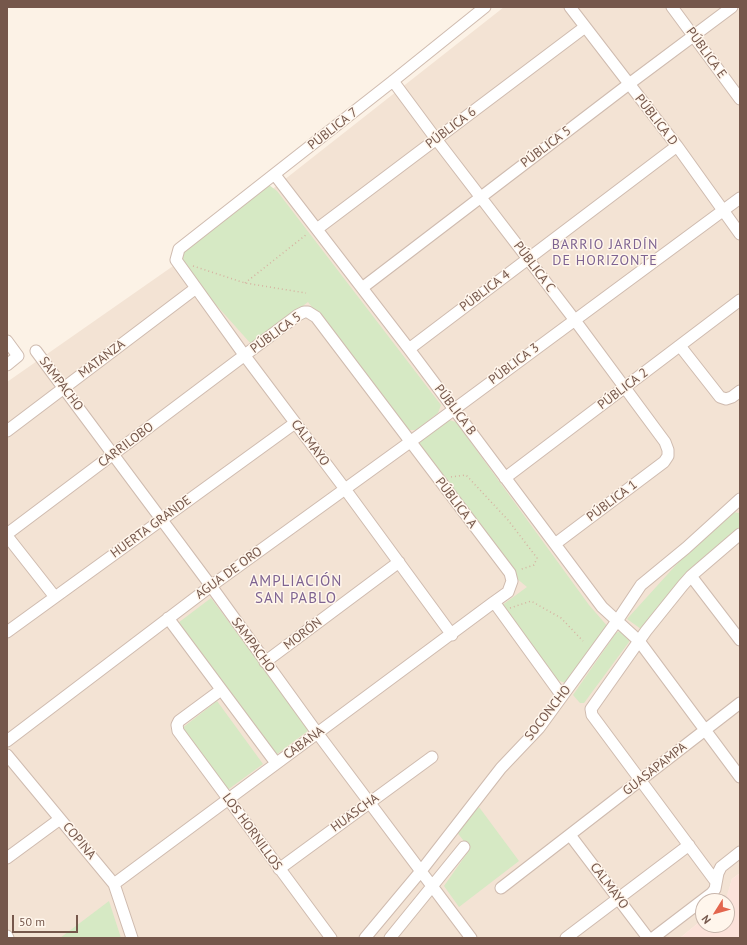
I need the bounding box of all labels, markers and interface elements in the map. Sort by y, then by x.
street label: PÚBLICA E [682,25,730,81]
street label: PÚBLICA D [631,91,681,149]
street label: PÚBLICA 6 [423,104,479,152]
street label: PÚBLICA 7 [305,105,361,153]
street label: PÚBLICA 5 [518,123,574,171]
district label: BARRIO JARDÍN DE HORIZONTE [552,237,658,270]
street label: PÚBLICA C [510,239,558,295]
street label: PÚBLICA 4 [457,267,513,315]
street label: PÚBLICA 5 [248,309,304,357]
street label: MATANZA [76,336,128,382]
street label: PÚBLICA 3 [486,340,542,388]
street label: SAMPACHO [36,354,86,414]
street label: PÚBLICA 2 [595,365,651,413]
street label: PÚBLICA B [431,382,479,438]
street label: CALMAYO [288,417,332,469]
street label: CARRILOBO [95,419,157,471]
street label: PÚBLICA A [432,475,480,531]
street label: PÚBLICA 1 [584,477,640,525]
street label: HUERTA GRANDE [108,493,194,561]
street label: AGUA DE ORO [193,544,265,602]
district label: AMPLIACIÓN SAN PABLO [250,573,342,608]
street label: SAMPACHO [228,615,278,675]
street label: MORÓN [281,615,325,653]
street label: SOCONCHO [522,682,574,744]
street label: CABANA [281,723,327,763]
street label: GUASAPAMPA [620,739,690,799]
street label: LOS HORNILLOS [219,790,285,874]
street label: HUASCHA [328,790,382,836]
street label: COPINA [59,819,99,863]
street label: CALMAYO [587,860,631,912]
north arrow [695,893,735,933]
scale bar [14,907,80,933]
text: N [698,913,714,927]
text: 50 m [19,914,45,929]

